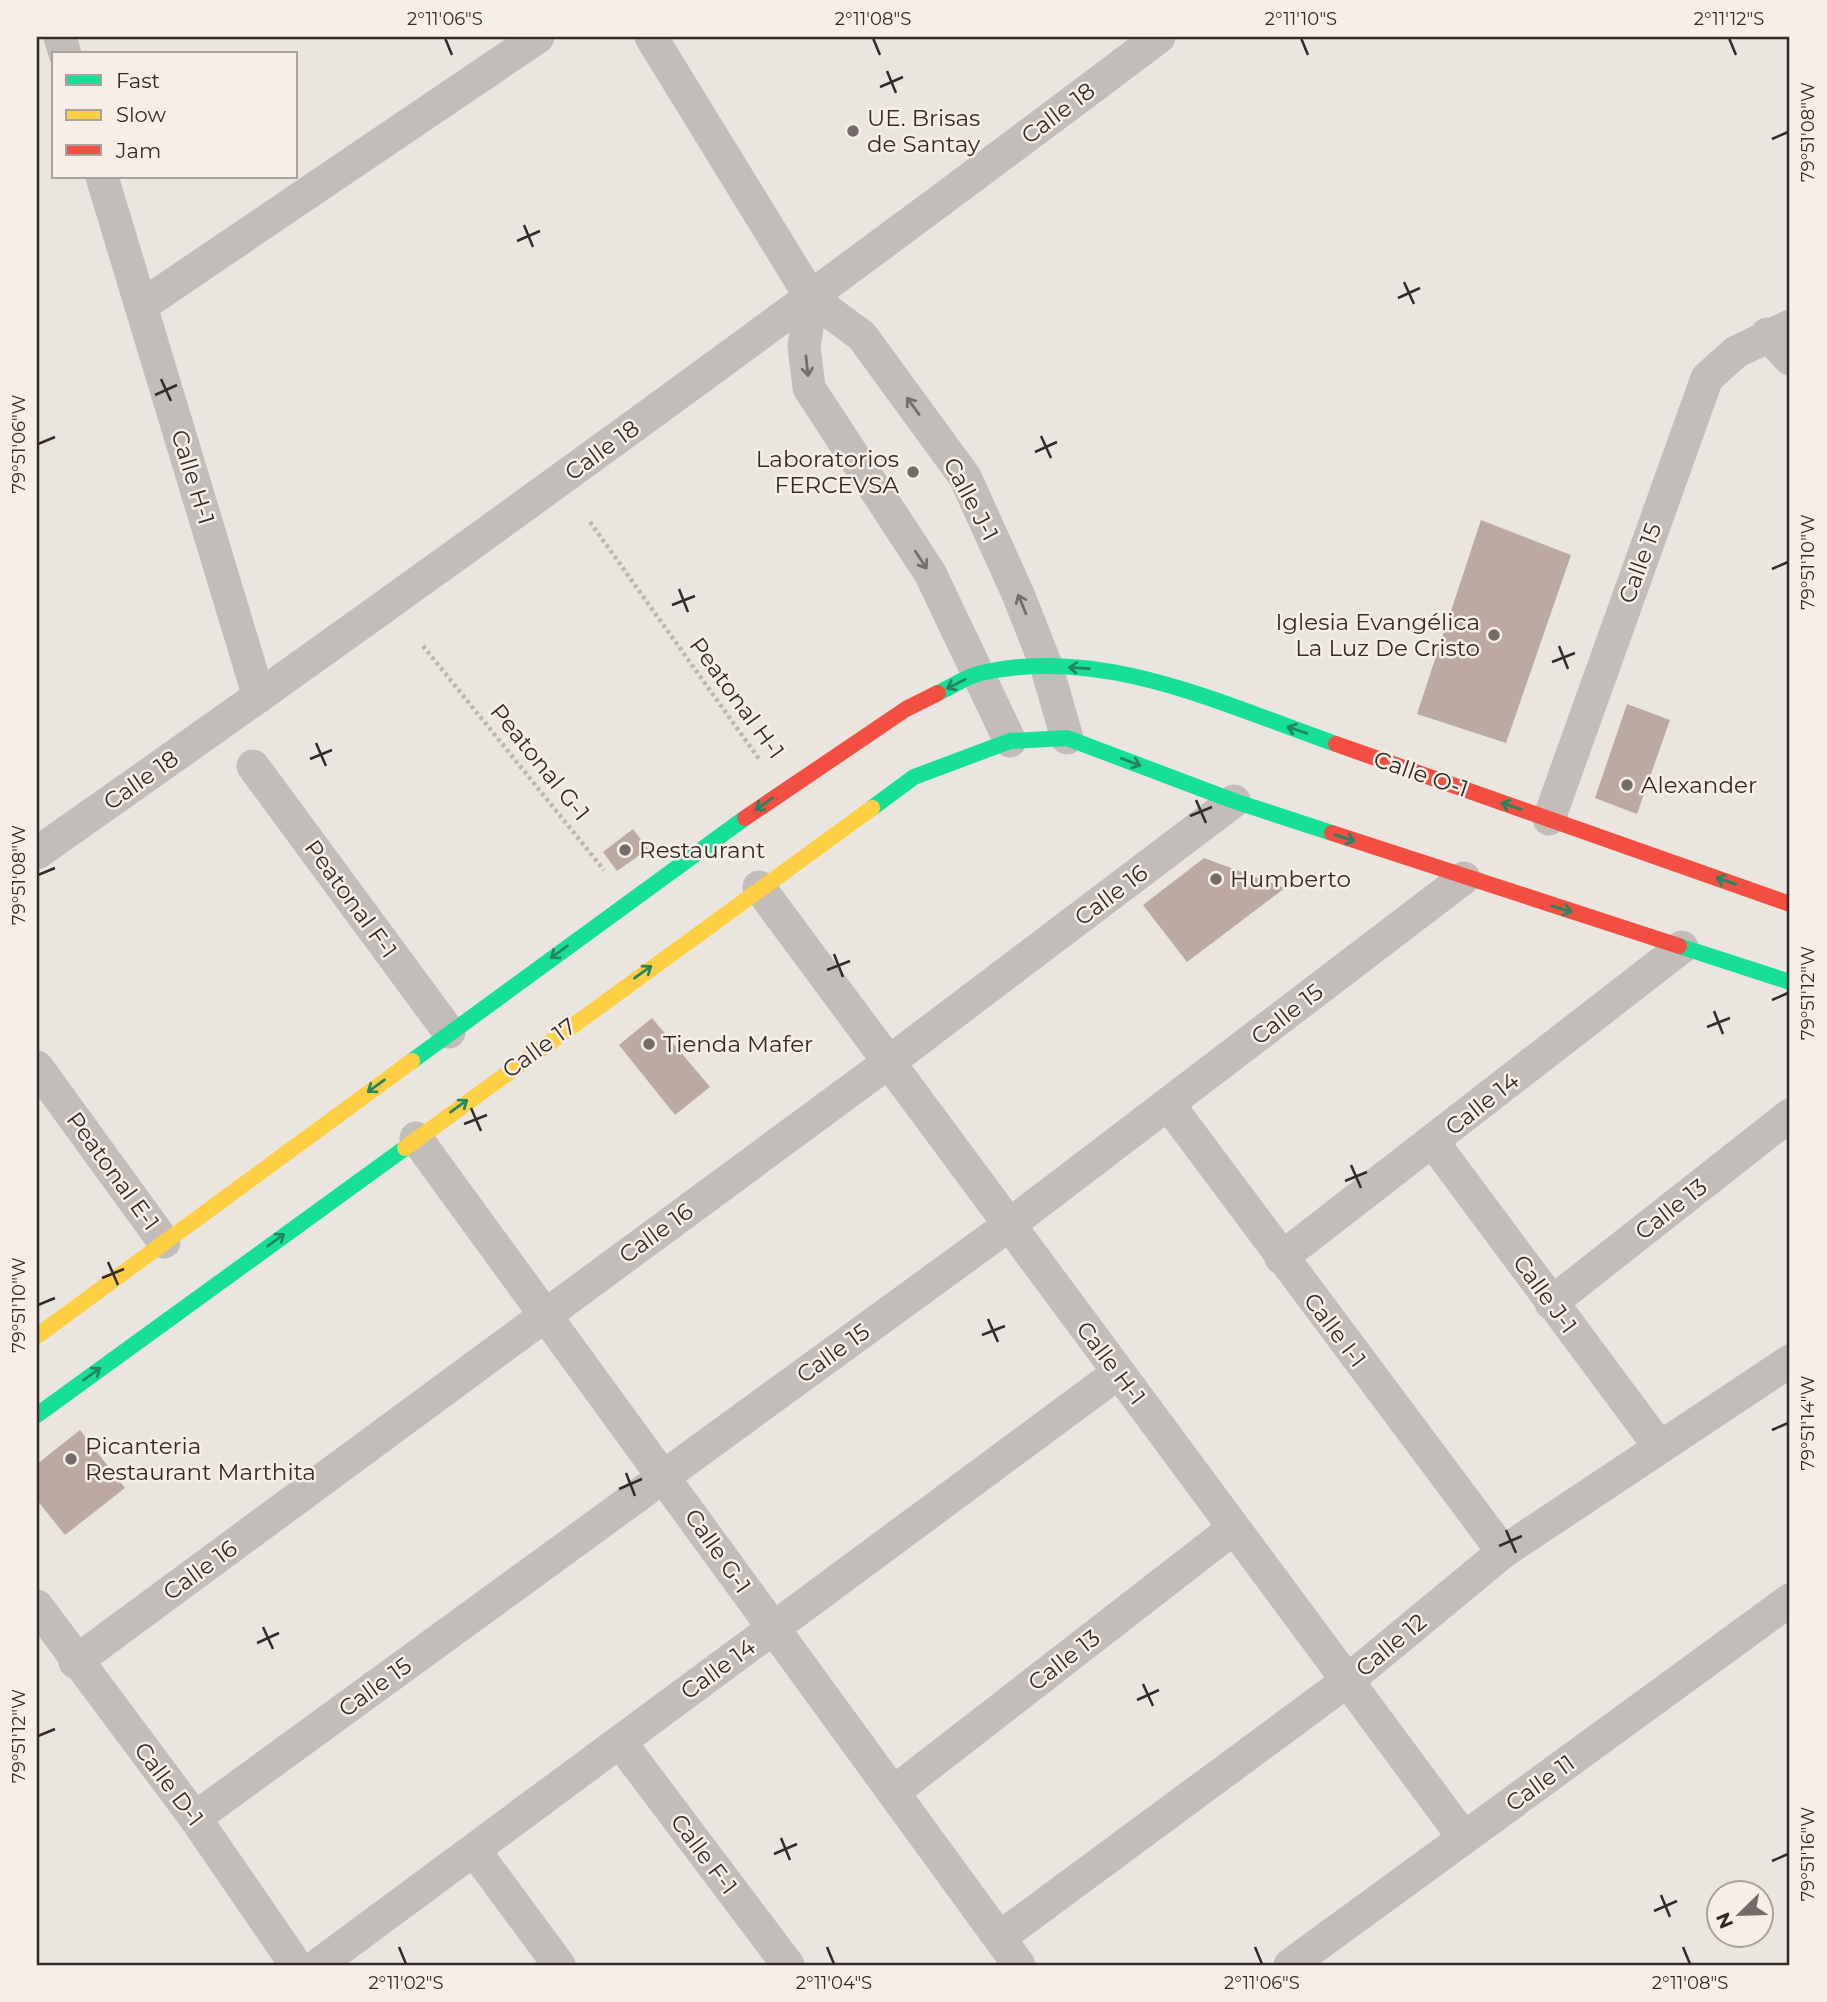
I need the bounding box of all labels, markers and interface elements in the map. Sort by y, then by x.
text: 2°11'06"S [407,8,483,30]
text: 2°11'08"S [835,8,911,30]
text: 2°11'10"S [1265,8,1337,30]
text: 2°11'12"S [1694,8,1764,30]
legend [52,52,298,178]
text: Fast [116,68,160,93]
street label: Calle 18 [1016,76,1100,150]
text: 79°51'08"W [1797,82,1819,182]
text: Slow [116,102,166,127]
place label: UE. Brisas de Santay [867,104,981,158]
marker: UE. Brisas de Santay [845,123,861,139]
text: Jam [115,138,161,163]
one-way arrow [800,355,813,377]
text: 79°51'06"W [8,394,30,494]
one-way arrow [905,397,920,416]
street label: Calle 18 [559,414,645,486]
street label: Calle H-1 [165,426,221,528]
place label: Laboratorios FERCEVSA [756,445,900,499]
street label: Calle J-1 [937,453,1005,545]
marker: Laboratorios FERCEVSA [905,464,921,480]
text: 79°51'10"W [1797,514,1819,610]
street label: Calle 15 [1613,519,1667,607]
one-way arrow [914,550,929,569]
one-way arrow [1015,594,1028,616]
place label: Iglesia Evangélica La Luz De Cristo [1275,608,1480,662]
marker: Iglesia Evangélica La Luz De Cristo [1486,627,1502,643]
street label: Peatonal H-1 [684,632,790,764]
one-way arrow [1068,661,1091,674]
one-way arrow [946,678,967,692]
street label: Peatonal G-1 [484,698,596,826]
one-way arrow [1286,723,1308,735]
street label: Calle 18 [98,744,184,816]
street label: Calle O-1 [1370,745,1472,803]
one-way arrow [1120,757,1141,770]
place label: Alexander [1641,771,1757,799]
marker: Alexander [1619,777,1635,793]
one-way arrow [755,797,774,811]
one-way arrow [1501,799,1523,811]
text: 79°51'08"W [8,825,30,925]
one-way arrow [1334,833,1356,846]
street label: Peatonal F-1 [299,834,403,964]
place label: Restaurant [639,836,765,864]
marker: Restaurant [617,842,633,858]
street label: Calle 16 [1069,858,1153,932]
place label: Humberto [1230,865,1351,893]
marker: Humberto [1208,871,1224,887]
one-way arrow [1715,874,1737,887]
one-way arrow [1550,904,1572,917]
one-way arrow [550,944,569,959]
text: 79°51'12"W [1797,946,1819,1040]
one-way arrow [633,965,652,979]
street label: Calle 15 [1246,977,1328,1051]
street label: Calle 17 [497,1012,581,1084]
place label: Tienda Mafer [663,1030,813,1058]
marker: Tienda Mafer [641,1036,657,1052]
street label: Calle 14 [1440,1067,1524,1141]
one-way arrow [367,1079,386,1094]
one-way arrow [450,1099,469,1114]
street label: Peatonal E-1 [61,1106,165,1236]
street label: Calle 13 [1630,1172,1712,1246]
street label: Calle 16 [614,1197,698,1269]
one-way arrow [266,1233,285,1247]
street label: Calle J-1 [1507,1249,1583,1339]
text: 79°51'10"W [8,1257,30,1353]
street label: Calle I-1 [1298,1287,1372,1373]
street label: Calle H-1 [1071,1316,1151,1410]
street label: Calle 15 [791,1317,875,1389]
one-way arrow [82,1367,101,1382]
text: 79°51'14"W [1797,1375,1819,1471]
place label: Picanteria Restaurant Marthita [85,1432,316,1486]
marker: Picanteria Restaurant Marthita [63,1451,79,1467]
street label: Calle G-1 [679,1503,757,1599]
street label: Calle 16 [158,1534,242,1606]
street label: Calle 12 [1350,1607,1432,1683]
street label: Calle 13 [1023,1623,1105,1697]
street label: Calle 14 [675,1633,761,1705]
street label: Calle 15 [333,1651,417,1723]
text: 79°51'12"W [8,1689,30,1783]
street label: Calle D-1 [128,1736,210,1832]
street label: Calle 11 [1500,1749,1580,1817]
text: 79°51'16"W [1797,1807,1819,1901]
street label: Calle F-1 [665,1808,743,1900]
north arrow [1704,1880,1774,1950]
text: N [1711,1909,1738,1932]
text: 2°11'02"S [368,1972,444,1994]
text: 2°11'04"S [796,1972,872,1994]
text: 2°11'06"S [1224,1972,1300,1994]
text: 2°11'08"S [1652,1972,1728,1994]

